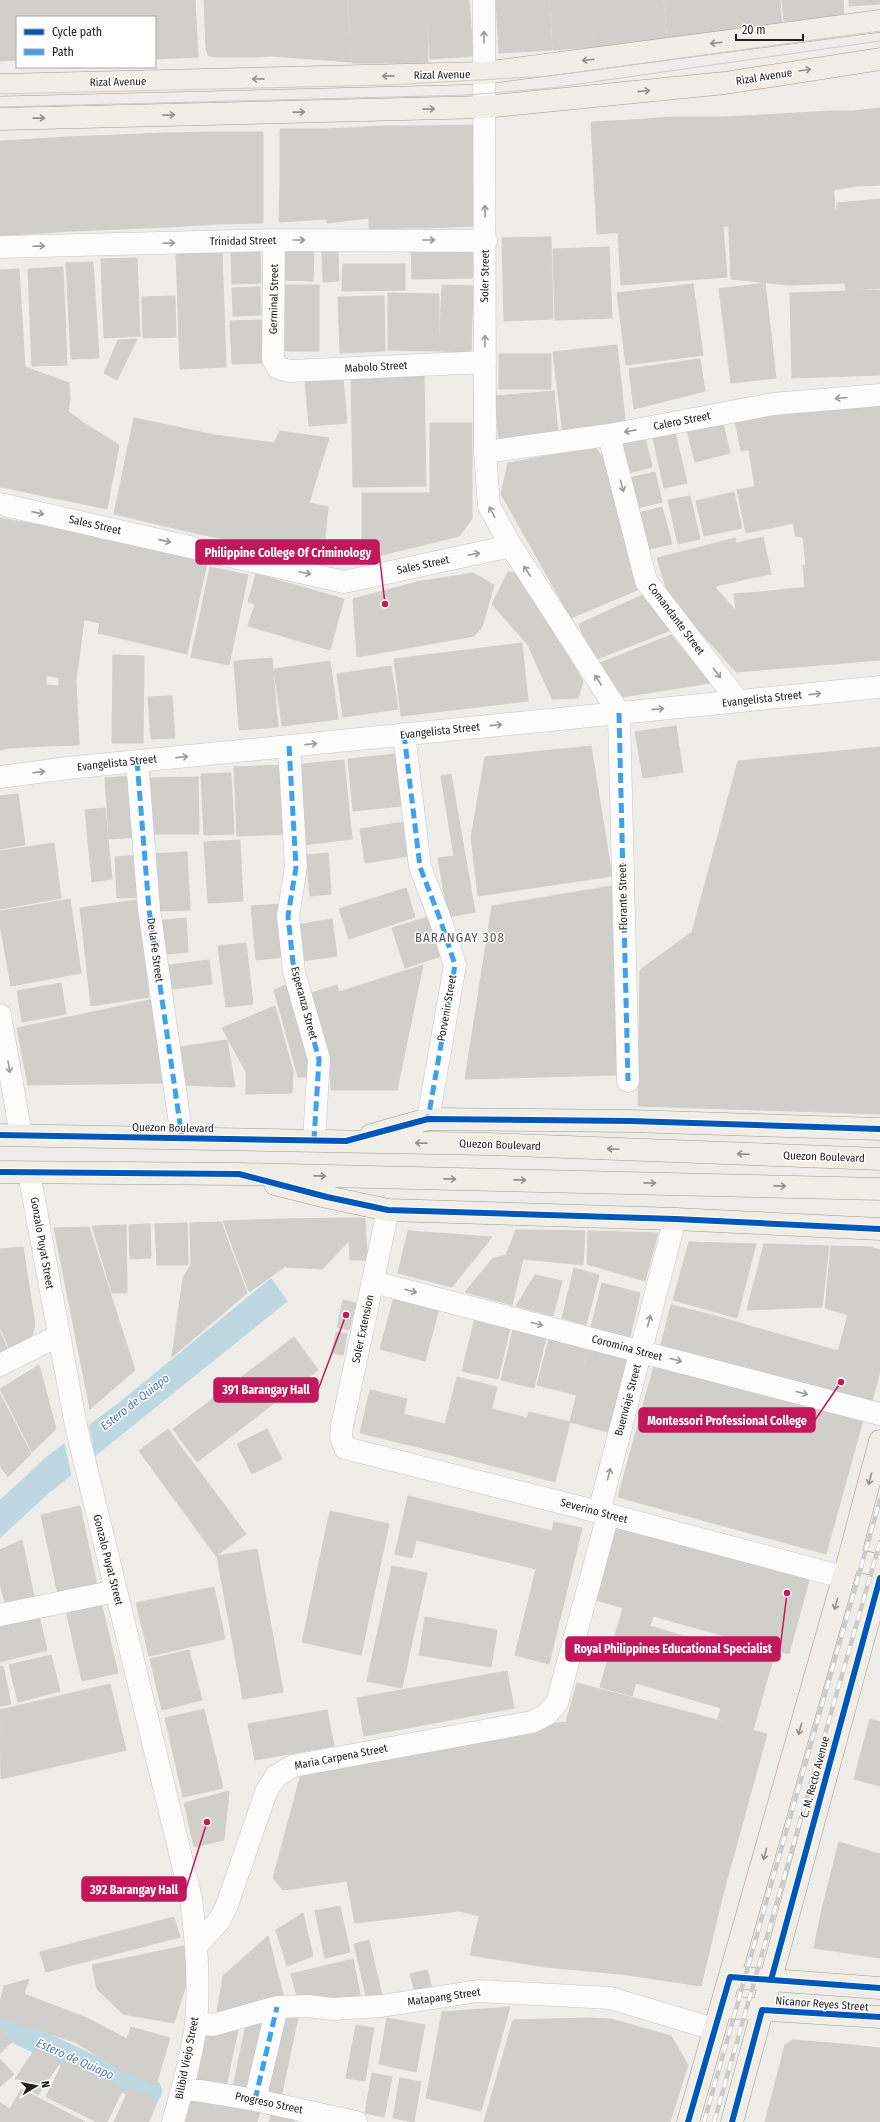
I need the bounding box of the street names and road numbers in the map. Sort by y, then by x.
street label: Rizal Avenue [735,66,793,88]
street label: Rizal Avenue [413,68,471,82]
street label: Rizal Avenue [89,75,147,89]
street label: Trinidad Street [210,234,277,248]
street label: Soler Street [478,249,492,303]
street label: Germinal Street [267,263,281,334]
street label: Mabolo Street [344,359,408,375]
street label: Calero Street [652,409,712,433]
street label: Sales Street [68,513,123,537]
street label: Sales Street [396,553,451,577]
street label: Comandante Street [645,581,707,658]
street label: Evangelista Street [721,688,803,710]
street label: Evangelista Street [399,720,481,742]
street label: Evangelista Street [76,752,158,774]
street label: Florante Street [616,863,630,930]
street label: De la Fe Street [144,917,166,983]
street label: Esperanza Street [288,965,320,1041]
street label: Porvenir Street [435,973,459,1042]
street label: Quezon Boulevard [132,1121,214,1135]
street label: Quezon Boulevard [459,1137,541,1153]
street label: Quezon Boulevard [783,1149,865,1165]
street label: Gonzalo Puyat Street [28,1196,57,1290]
street label: Soler Extension [349,1294,377,1364]
street label: Coromina Street [590,1332,664,1364]
street label: Buenviaje Street [612,1362,644,1437]
street label: Severino Street [559,1496,629,1526]
street label: Gonzalo Puyat Street [90,1513,126,1607]
street label: C. M. Recto Avenue [798,1735,832,1819]
street label: Maria Carpena Street [293,1742,389,1772]
street label: Matapang Street [407,1985,482,2009]
street label: Nicanor Reyes Street [775,1994,869,2014]
street label: Bilibid Viejo Street [173,2015,201,2100]
street label: Progreso Street [234,2089,305,2117]

